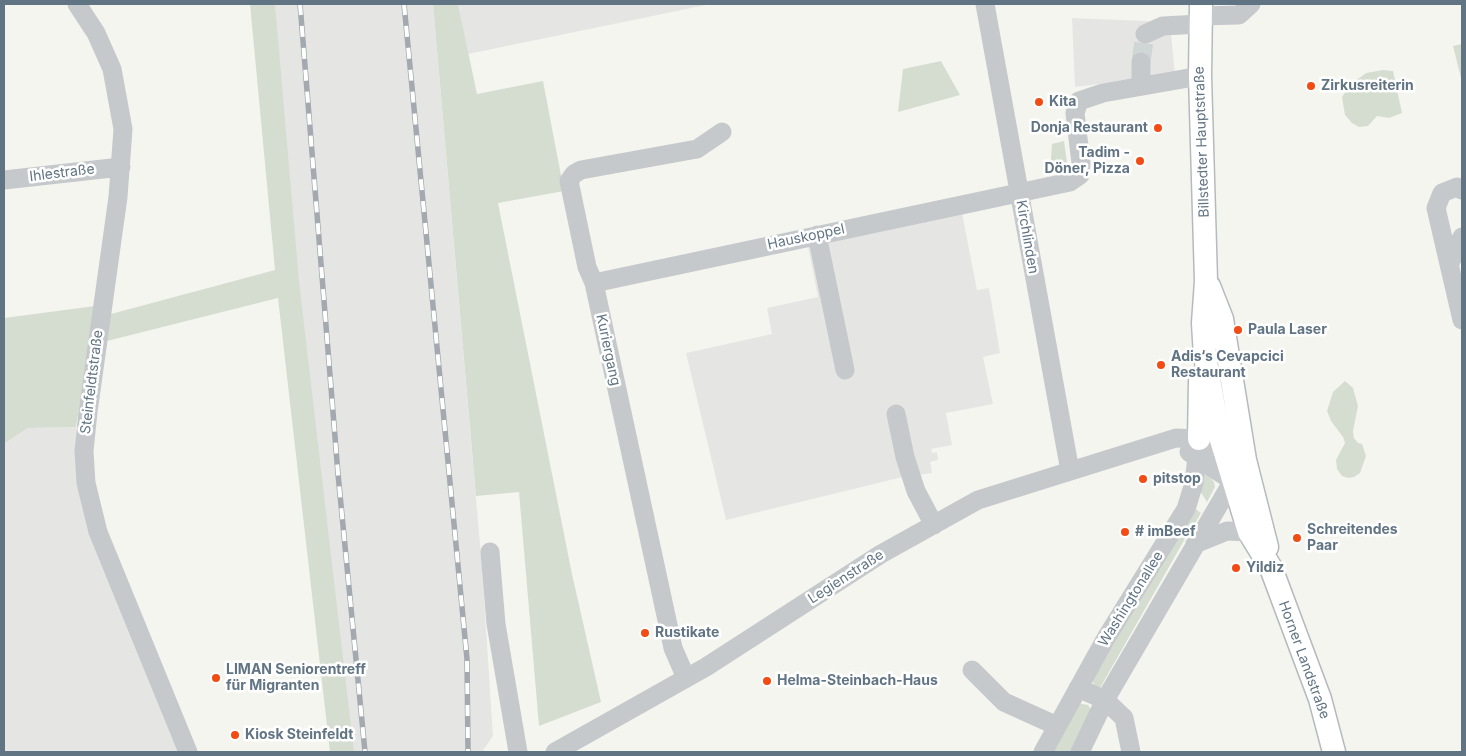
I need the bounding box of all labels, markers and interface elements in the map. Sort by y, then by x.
street label: Billstedter Hauptstraße [1191,66,1213,218]
place label: Zirkusreiterin [1321,78,1414,94]
marker: Zirkusreiterin [1305,80,1317,92]
place label: Kita [1049,94,1076,110]
marker: Kita [1033,96,1045,108]
place label: Donja Restaurant [1031,120,1148,136]
marker: Donja Restaurant [1152,122,1164,134]
place label: Tadim - Döner, Pizza [1044,145,1130,178]
marker: Tadim - Döner, Pizza [1134,155,1146,167]
street label: Ihlestraße [28,161,96,185]
street label: Kirchlinden [1012,199,1042,275]
street label: Hauskoppel [766,221,846,253]
street label: Kuriergang [592,313,624,387]
place label: Paula Laser [1248,322,1327,338]
marker: Paula Laser [1232,324,1244,336]
street label: Steinfeldtstraße [77,329,107,435]
place label: Adis‘s Cevapcici Restaurant [1171,349,1284,382]
marker: Adis‘s Cevapcici Restaurant [1155,359,1167,371]
place label: pitstop [1153,471,1201,487]
marker: pitstop [1137,473,1149,485]
place label: Schreitendes Paar [1307,522,1398,554]
place label: # imBeef [1135,524,1195,540]
marker: # imBeef [1119,526,1131,538]
marker: Schreitendes Paar [1291,532,1303,544]
street label: Legienstraße [805,546,887,608]
street label: Washingtonallee [1095,548,1167,650]
place label: Yildiz [1246,560,1284,576]
marker: Yildiz [1230,562,1242,574]
street label: Horner Landstraße [1275,599,1333,721]
place label: Rustikate [655,625,719,641]
marker: Rustikate [639,627,651,639]
place label: LIMAN Seniorentreff für Migranten [226,662,366,694]
marker: LIMAN Seniorentreff für Migranten [210,672,222,684]
place label: Helma-Steinbach-Haus [777,673,938,689]
marker: Helma-Steinbach-Haus [761,675,773,687]
place label: Kiosk Steinfeldt [245,727,353,743]
marker: Kiosk Steinfeldt [229,729,241,741]

